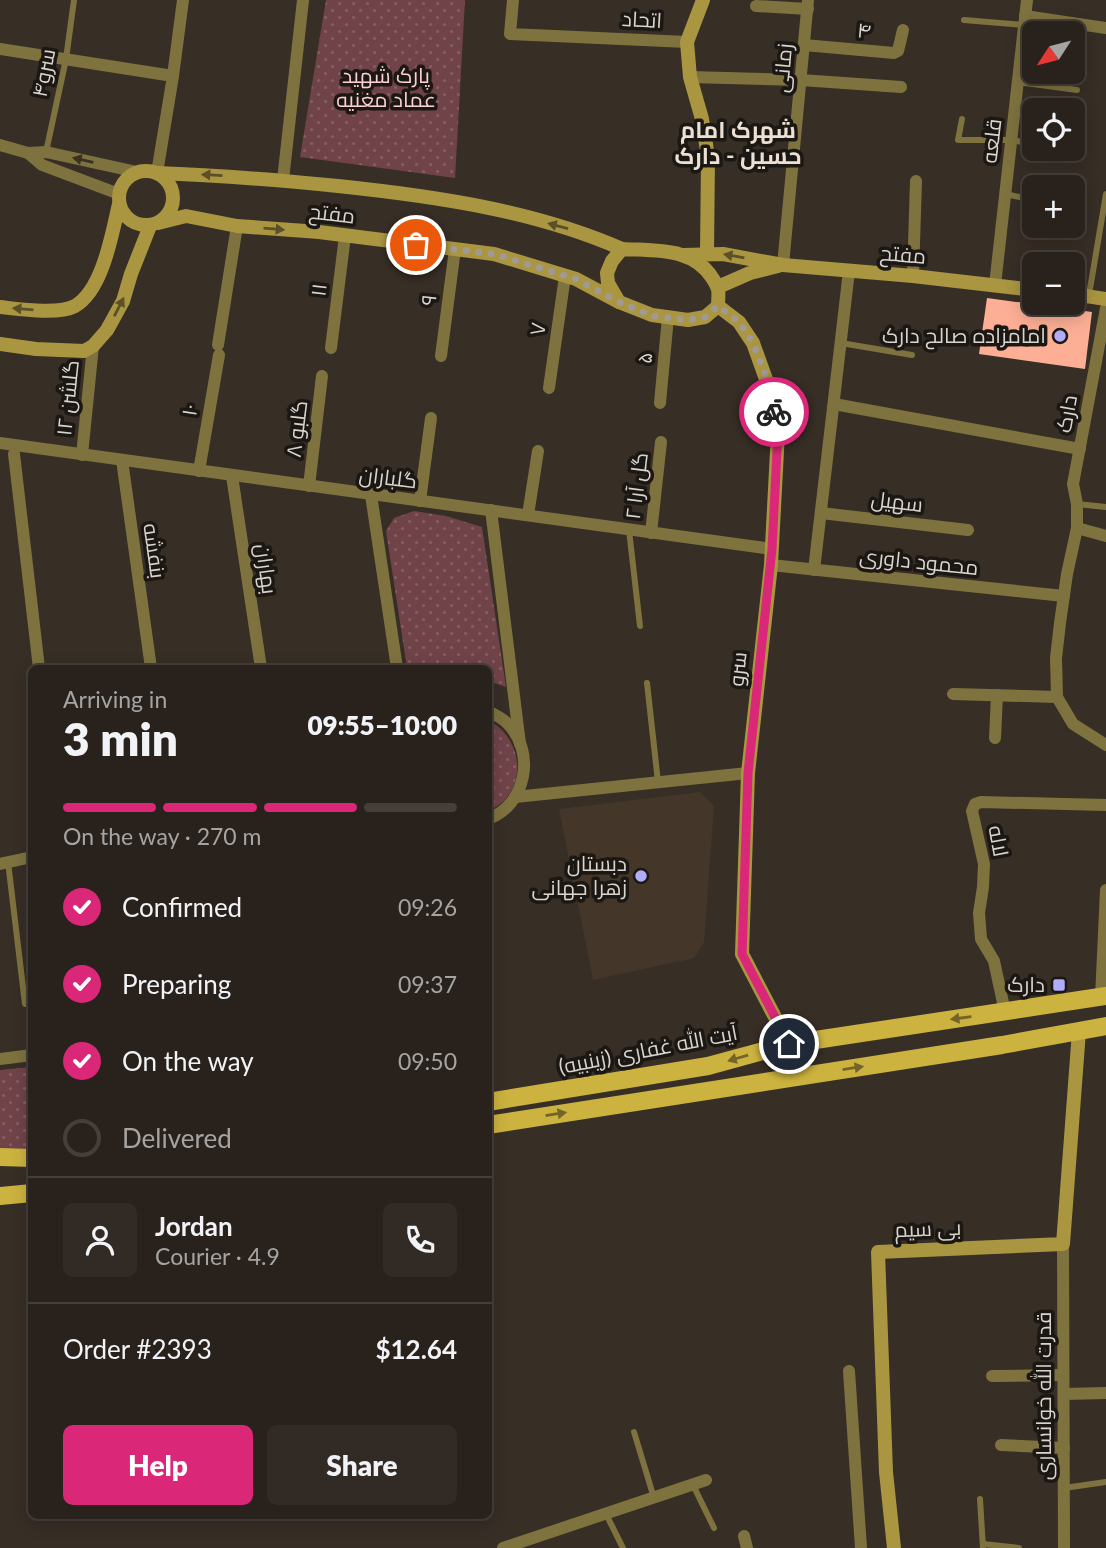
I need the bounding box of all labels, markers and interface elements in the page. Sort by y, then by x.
street label: اتحاد [621,5,663,32]
street label: ۴ [856,16,872,43]
north arrow [1022,21,1085,84]
map controls [1022,21,1085,315]
street label: زمانی [767,42,798,94]
street label: سرو۴ [26,46,60,99]
park label: پارک شهید عماد مغنیه [336,62,436,111]
button: locate [1022,98,1085,161]
district label: شهرک امام حسین - دارک [674,115,802,170]
street label: قلعه [975,117,1006,165]
one-way arrow [72,154,94,165]
one-way arrow [201,169,223,180]
button: + [1022,175,1085,238]
street label: مفتح [307,197,357,231]
pin [386,215,446,275]
one-way arrow [547,220,569,231]
one-way arrow [263,224,285,235]
icon: bag [397,226,435,264]
street label: مفتح [879,239,927,271]
one-way arrow [723,250,745,261]
button: − [1022,252,1085,315]
street label: ۱۱ [304,282,331,298]
street label: ۹ [414,293,441,307]
one-way arrow [113,297,125,317]
one-way arrow [12,303,34,314]
street label: ۷ [523,321,550,337]
place label: امامزاده صالح دارک [882,322,1046,350]
marker: امامزاده صالح دارک [1052,328,1068,344]
street label: ۵ [631,351,656,365]
street label: گلشن ۱۲ [50,359,85,437]
courier [739,377,809,447]
icon: bike [755,393,793,431]
street label: دارک [1050,393,1082,435]
street label: گلبو ۸ [280,399,312,459]
street label: ۱۰ [175,402,202,418]
street label: گل آرا ۲ [619,451,654,521]
street label: گلباران [358,461,419,494]
street label: سهیل [870,485,925,518]
street label: بنفشه [139,522,172,580]
street label: بهاران [250,542,283,596]
street label: محمود داوری [858,542,980,581]
street label: سرو [722,650,752,688]
text: Arriving in [63,685,167,713]
text: 09:55–10:00 [307,709,457,741]
text: 3 min [63,711,178,766]
text: On the way · 270 m [63,822,262,850]
street label: لاله [984,823,1015,859]
place label: دبستان زهرا جهانی [532,850,627,901]
marker: دبستان زهرا جهانی [633,868,649,884]
icon: check [63,888,101,926]
text: Confirmed [122,891,242,923]
text: 09:26 [398,893,457,921]
icon: check [63,965,101,1003]
text: Preparing [122,968,231,1000]
text: 09:37 [398,970,457,998]
place label: دارک [1007,971,1045,997]
marker: دارک [1051,977,1067,993]
one-way arrow [950,1013,972,1024]
pin [759,1014,819,1074]
street label: آیت الله غفاری (زینبیه) [556,1019,740,1080]
icon: home [770,1025,808,1063]
icon: check [63,1042,101,1080]
text: On the way [122,1045,254,1077]
text: 09:50 [398,1047,457,1075]
one-way arrow [726,1053,748,1064]
one-way arrow [842,1062,864,1073]
one-way arrow [545,1108,567,1119]
text: Delivered [122,1122,232,1154]
button: person [63,1203,137,1277]
button: phone [383,1203,457,1277]
text: Jordan [155,1210,233,1242]
street label: بی سیم [894,1214,962,1244]
text: Courier · 4.9 [155,1242,280,1270]
street label: قدرت الله خوانساری [1030,1312,1057,1480]
text: Order #2393 [63,1333,212,1365]
text: $12.64 [375,1333,457,1365]
button: Help [63,1425,253,1505]
button: Share [267,1425,457,1505]

